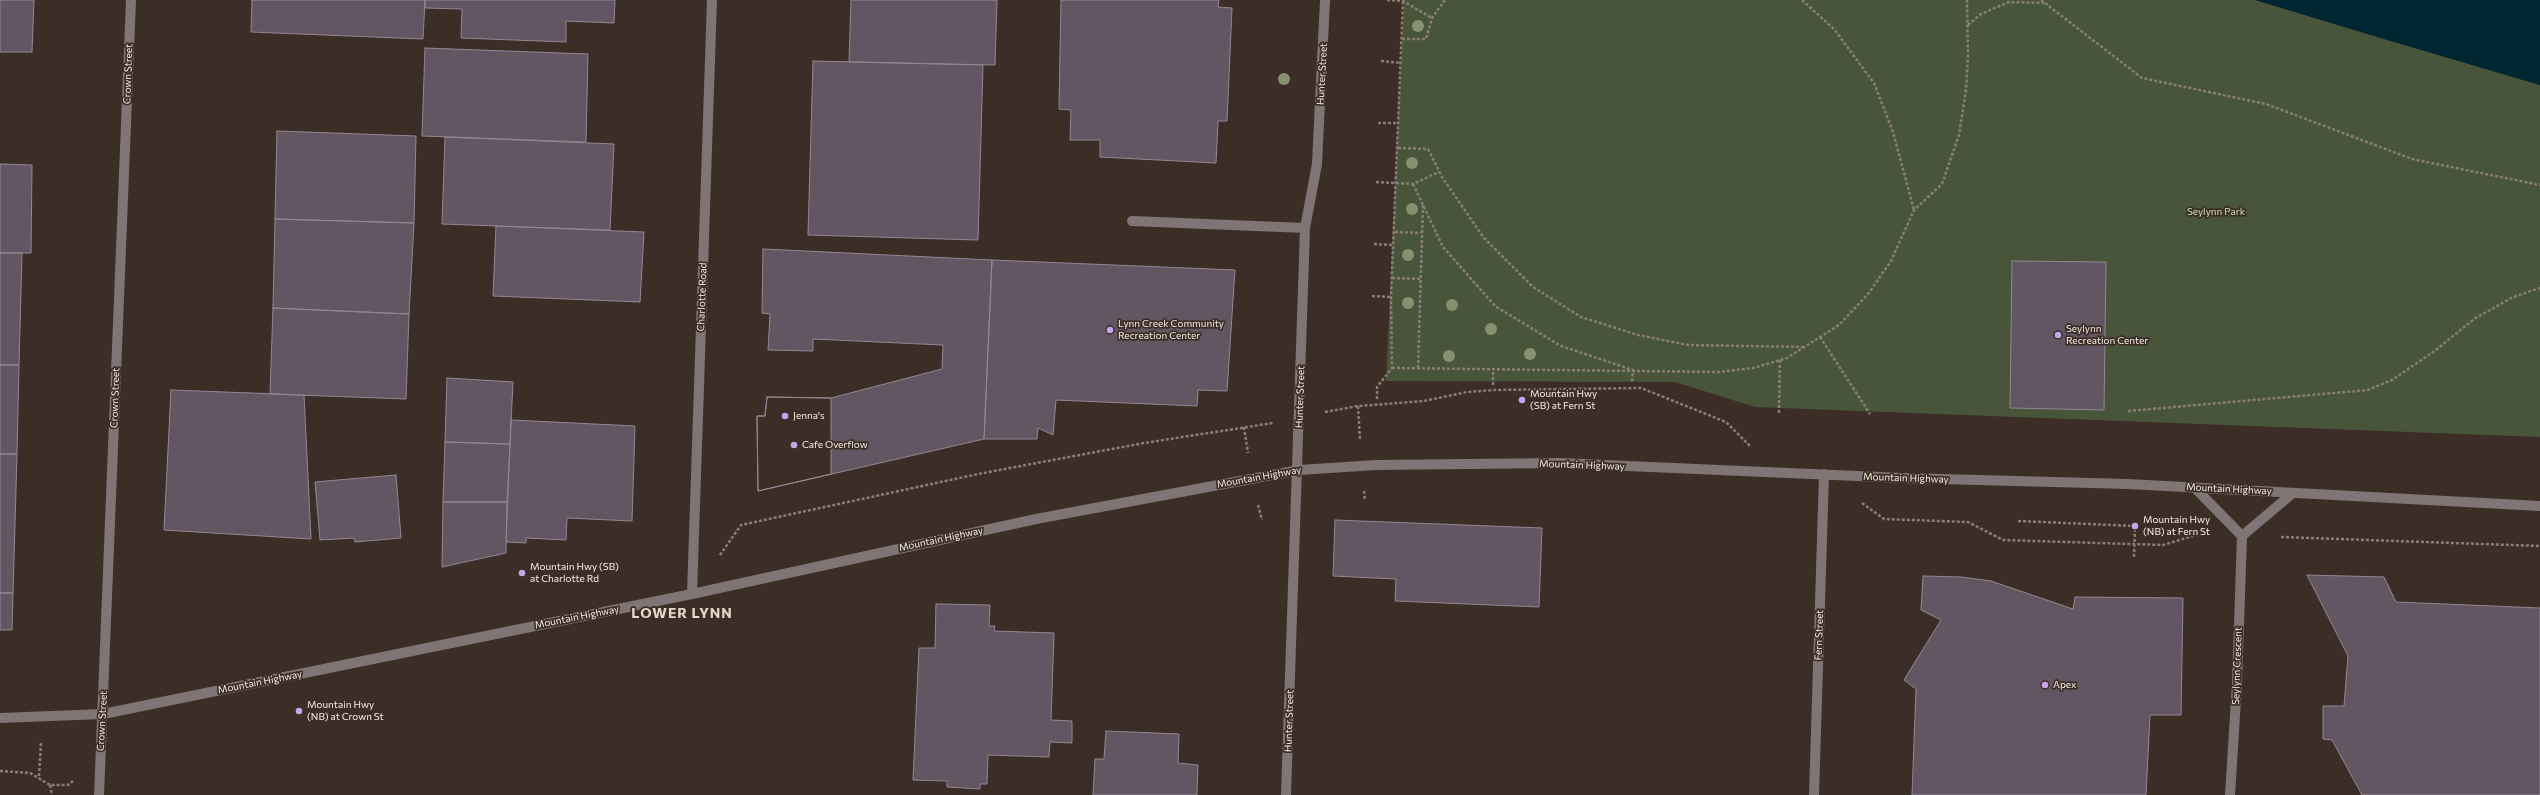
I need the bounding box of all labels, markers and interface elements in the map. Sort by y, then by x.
street label: Hunter Street [1314,43,1330,105]
street label: Crown Street [121,44,135,104]
park label: Seylynn Park [2187,206,2245,218]
street label: Charlotte Road [695,262,709,332]
place label: Lynn Creek Community Recreation Center [1118,318,1224,342]
place label: Seylynn Recreation Center [2066,323,2148,346]
marker: Lynn Creek Community Recreation Center [1105,325,1115,335]
marker: Seylynn Recreation Center [2053,330,2063,340]
street label: Hunter Street [1293,366,1307,428]
street label: Crown Street [108,368,122,428]
place label: Mountain Hwy (SB) at Fern St [1530,388,1597,412]
marker: Mountain Hwy (SB) at Fern St [1517,395,1527,405]
place label: Jenna's [793,410,824,422]
marker: Jenna's [780,411,790,421]
place label: Cafe Overflow [802,439,868,451]
marker: Cafe Overflow [789,440,799,450]
street label: Mountain Highway [1539,458,1625,472]
street label: Mountain Highway [1216,464,1302,490]
street label: Mountain Highway [1863,471,1949,485]
street label: Mountain Highway [2186,481,2272,497]
place label: Mountain Hwy (NB) at Fern St [2143,514,2210,538]
marker: Mountain Hwy (NB) at Fern St [2130,521,2140,531]
street label: Mountain Highway [898,524,984,554]
place label: Mountain Hwy (SB) at Charlotte Rd [530,561,619,584]
marker: Mountain Hwy (SB) at Charlotte Rd [517,568,527,578]
street label: Mountain Highway [534,603,620,631]
district label: LOWER LYNN [631,605,733,621]
street label: Fern Street [1812,609,1826,661]
street label: Seylynn Crescent [2230,627,2244,705]
street label: Mountain Highway [217,668,303,696]
place label: Apex [2053,679,2076,691]
marker: Apex [2040,680,2050,690]
street label: Hunter Street [1282,690,1296,752]
street label: Crown Street [94,691,110,751]
place label: Mountain Hwy (NB) at Crown St [307,699,384,722]
marker: Mountain Hwy (NB) at Crown St [294,706,304,716]

